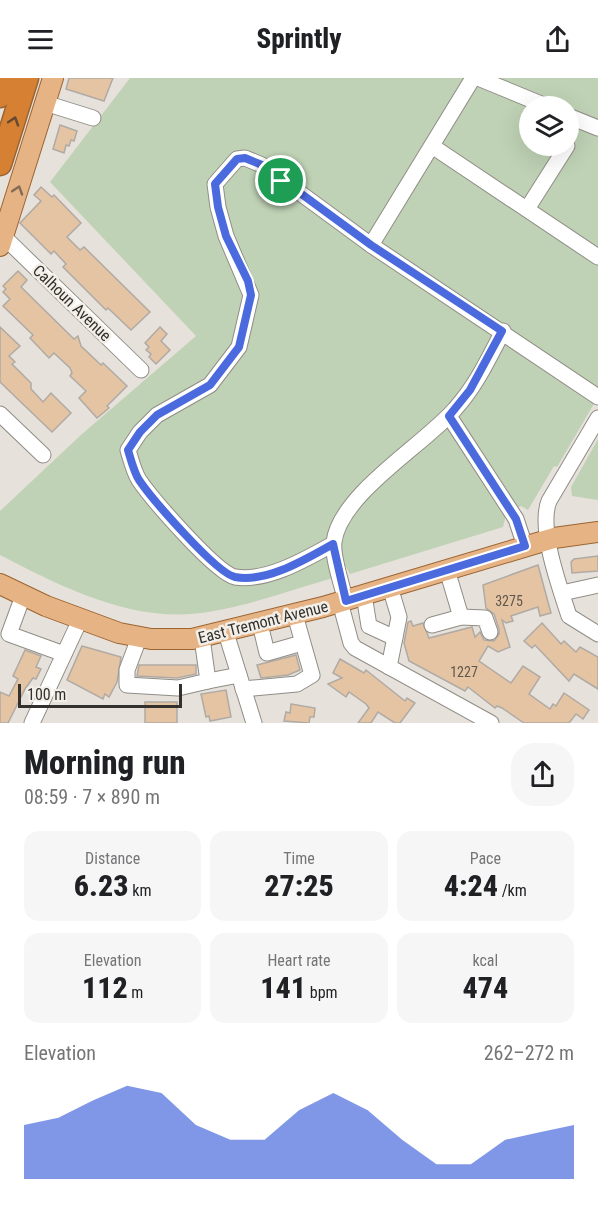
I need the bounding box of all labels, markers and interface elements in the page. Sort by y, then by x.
icon: menu [24,23,57,56]
text: Sprintly [256,23,342,55]
icon: share [541,23,574,56]
map controls [519,96,579,156]
button: layers [519,96,579,156]
one-way arrow [7,116,19,127]
pin [255,155,306,206]
icon: arrive [264,164,297,197]
one-way arrow [10,185,23,196]
street label: Calhoun Avenue [29,261,115,345]
house number: 3275 [495,593,523,609]
street label: East Tremont Avenue [196,597,330,647]
house number: 1227 [450,664,478,680]
scale bar [18,681,182,708]
text: 100 m [27,685,66,704]
text: Morning run [24,743,186,782]
button: share [511,743,574,806]
text: 08:59 · 7 × 890 m [24,785,160,809]
text: Distance [85,849,140,868]
text: Time [283,849,315,868]
text: Pace [470,849,501,868]
text: 6.23 [74,868,129,903]
text: 27:25 [264,868,334,903]
text: 4:24 [444,868,498,903]
text: km [129,881,151,900]
text: /km [498,881,527,900]
text: Elevation [84,951,141,970]
text: Heart rate [267,951,331,970]
text: kcal [472,951,498,970]
text: 112 [82,970,128,1005]
text: 141 [260,970,306,1005]
text: 474 [462,970,508,1005]
text: m [128,983,143,1002]
text: bpm [306,983,338,1002]
text: Elevation [24,1041,96,1065]
text: 262–272 m [484,1041,574,1065]

